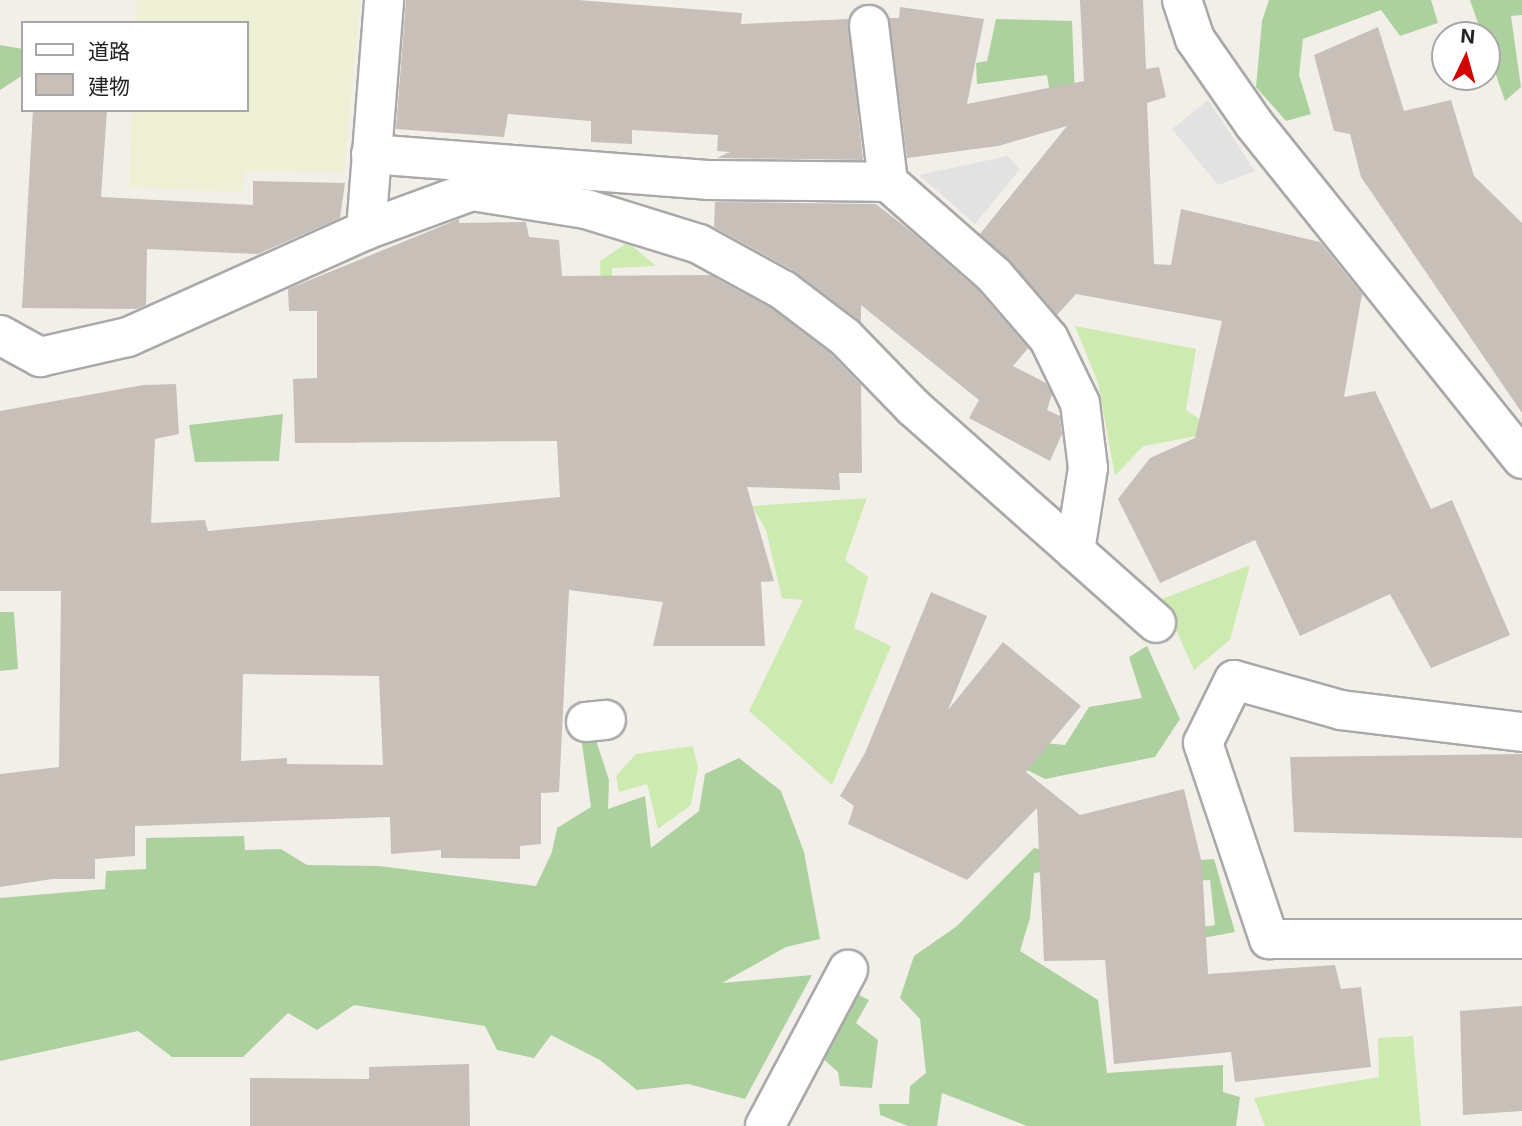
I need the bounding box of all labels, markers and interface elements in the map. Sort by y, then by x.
legend [21,21,248,112]
north arrow [1431,21,1501,91]
text: N [1459,24,1476,49]
text: 道路 [88,39,130,64]
text: 建物 [88,74,130,99]

